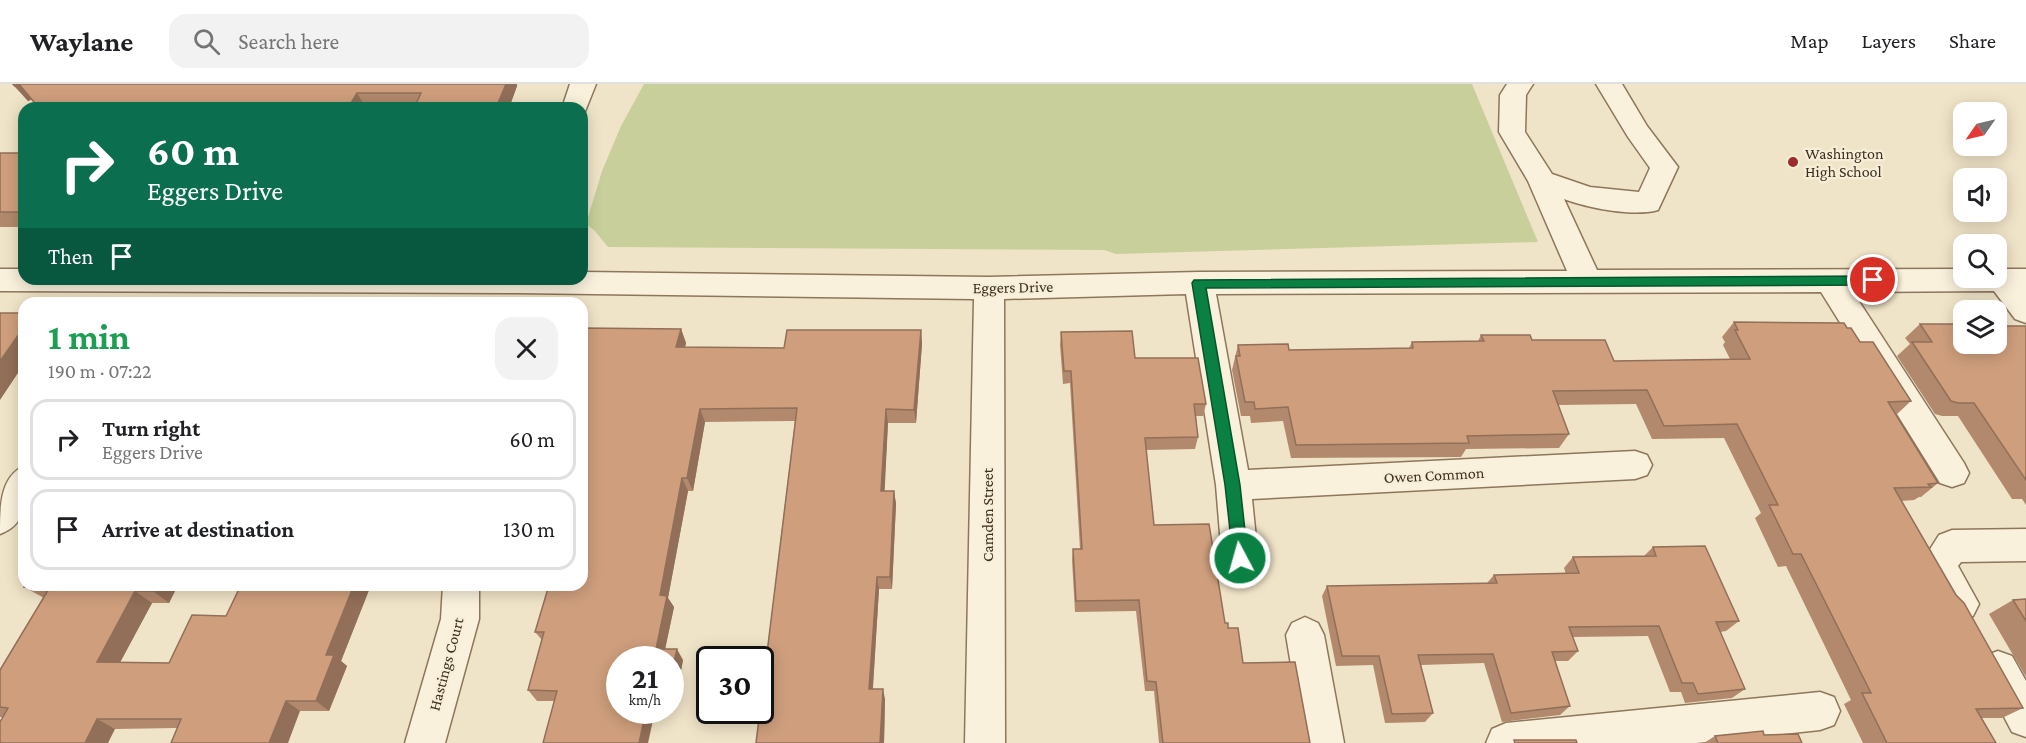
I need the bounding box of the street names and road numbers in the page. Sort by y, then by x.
street label: Eggers Drive [973,278,1053,297]
street label: Owen Common [1383,464,1485,486]
street label: Camden Street [979,467,996,562]
street label: Hastings Court [425,615,468,713]

